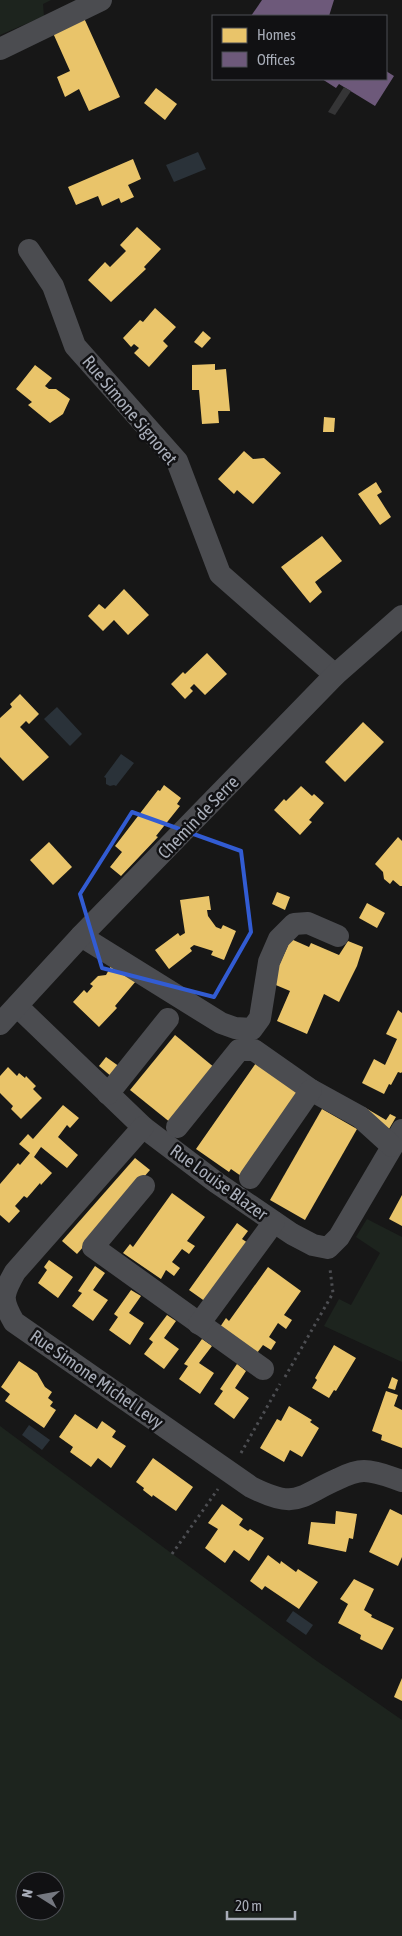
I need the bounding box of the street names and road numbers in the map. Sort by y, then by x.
street label: Rue Simone Signoret [78,351,182,469]
street label: Chemin de Serre [153,771,243,863]
street label: Rue Louise Blazer [166,1140,272,1225]
street label: Rue Simone Michel Levy [26,1325,168,1433]

